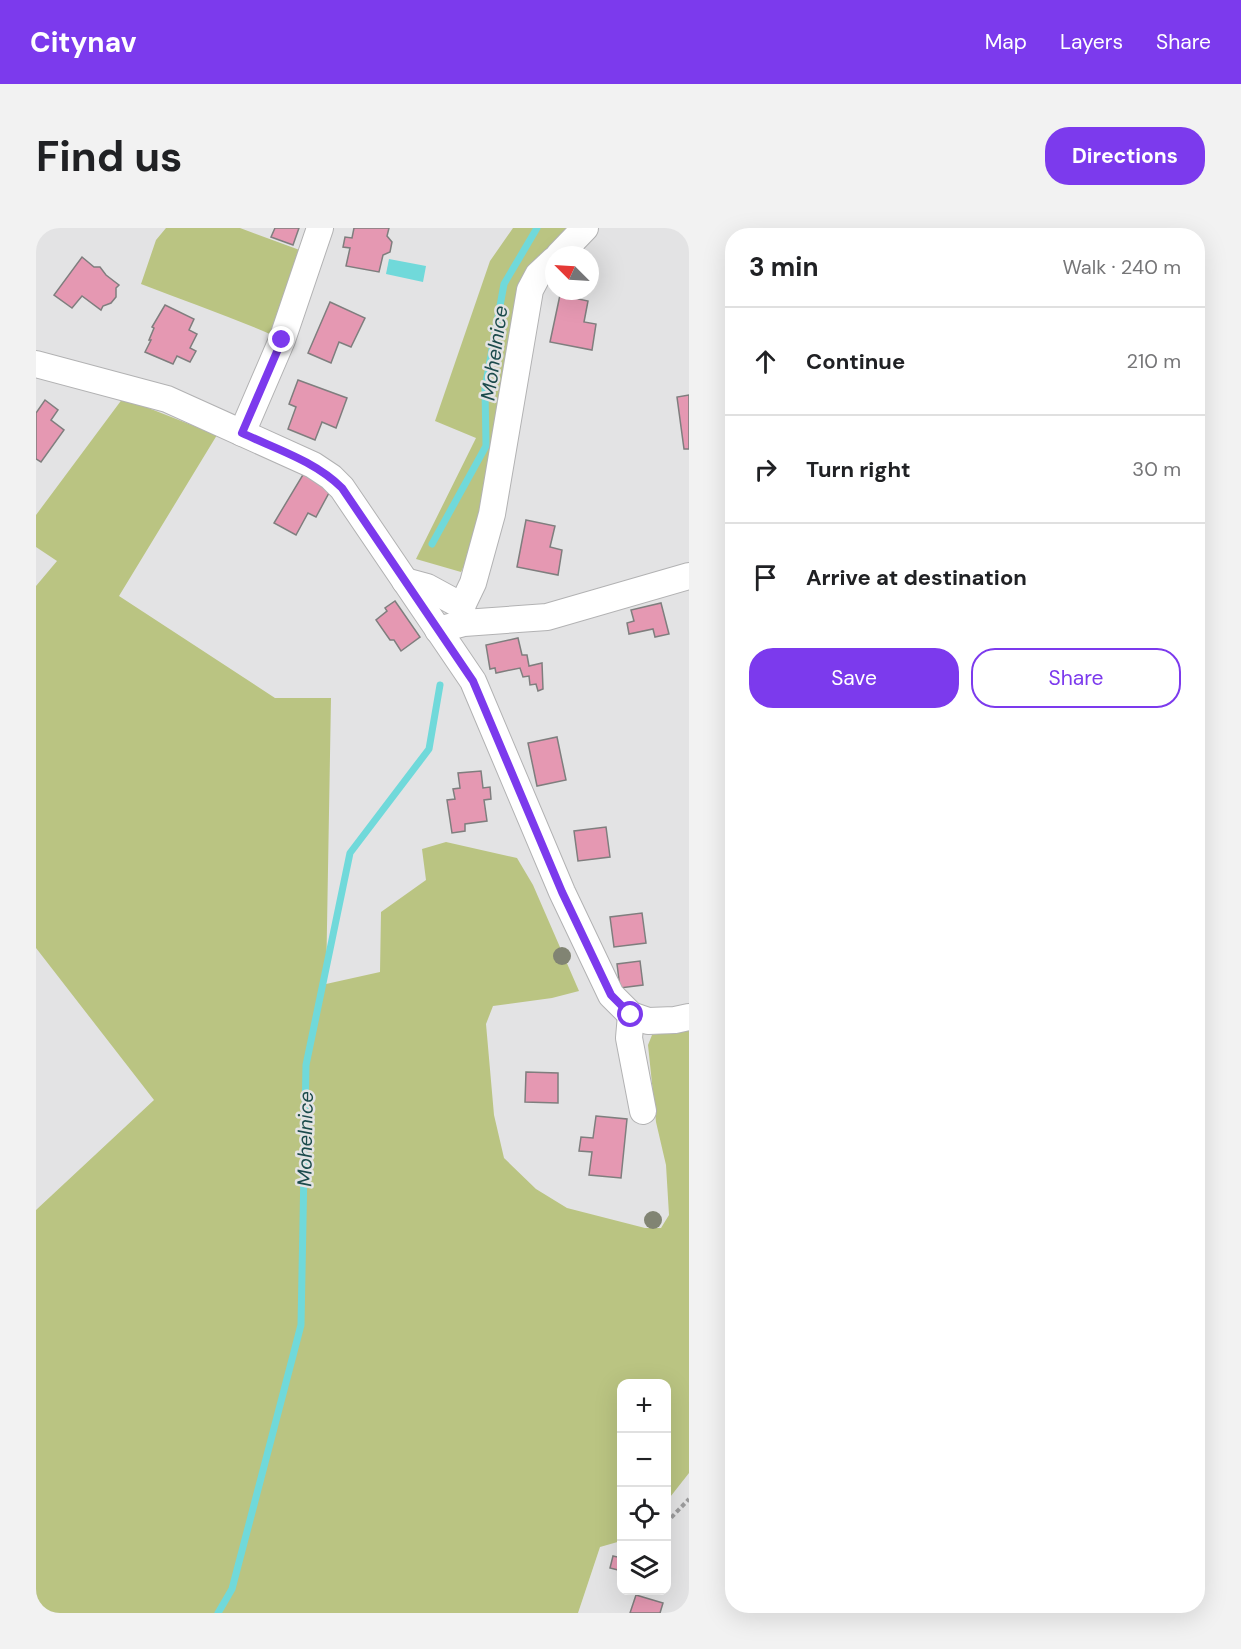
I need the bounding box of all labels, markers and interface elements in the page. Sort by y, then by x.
text: Citynav [30,24,136,61]
text: Map [985,28,1027,56]
text: Layers [1060,28,1123,56]
text: Share [1156,28,1211,56]
button: Directions [1045,127,1205,185]
text: Find us [36,129,182,184]
north arrow [545,246,599,300]
text: 3 min [749,250,818,284]
text: Walk · 240 m [1062,254,1181,280]
water label: Mohelnice [474,304,514,402]
route end [268,326,294,352]
icon: ahead [749,345,782,378]
text: Continue [806,347,905,376]
text: 210 m [1126,348,1181,374]
icon: right [749,453,782,486]
text: Turn right [806,455,911,484]
text: 30 m [1132,456,1181,482]
icon: arrive [749,561,782,594]
text: Arrive at destination [806,563,1027,592]
button: Save [749,648,959,708]
button: Share [971,648,1181,708]
route start [617,1001,643,1027]
water label: Mohelnice [291,1091,319,1187]
map controls [617,1379,671,1595]
button: + [617,1379,671,1433]
button: − [617,1433,671,1487]
button: locate [617,1487,671,1541]
button: layers [617,1541,671,1595]

